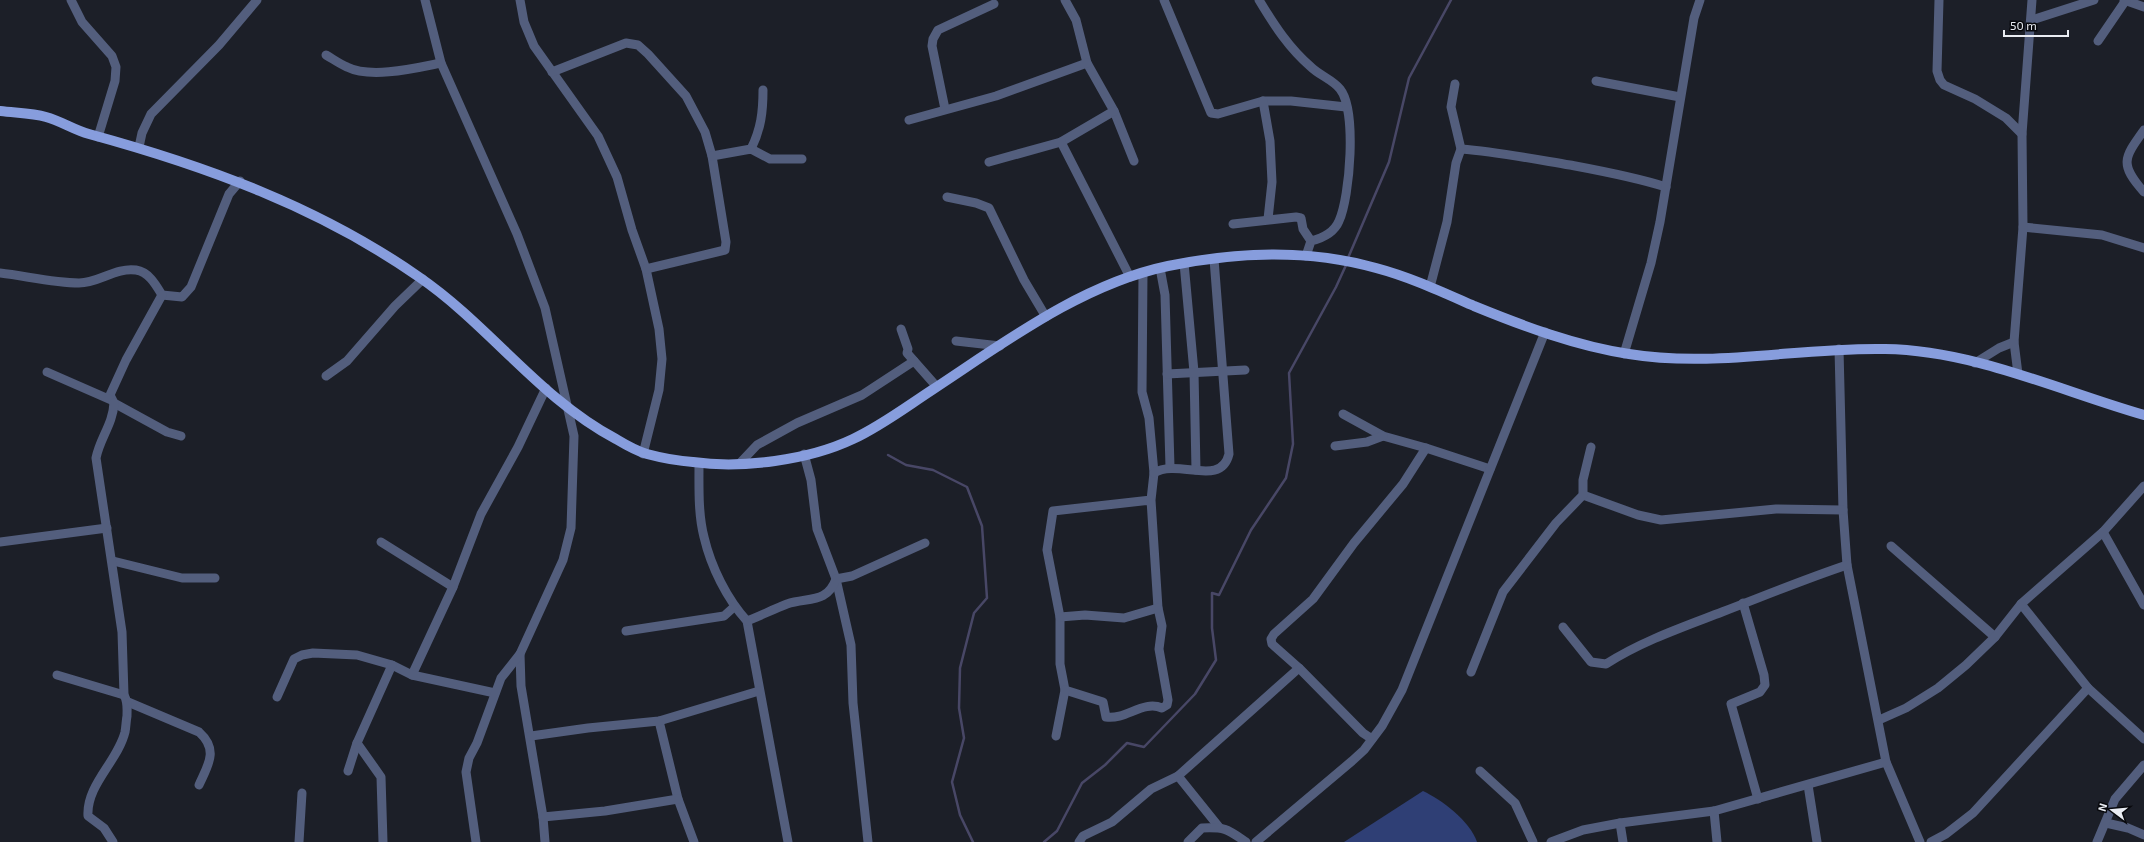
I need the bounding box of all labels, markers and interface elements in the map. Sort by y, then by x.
scale bar [2004,12,2068,38]
text: 50 m [2010,18,2037,32]
north arrow [2092,790,2132,830]
text: N [2095,801,2109,813]

